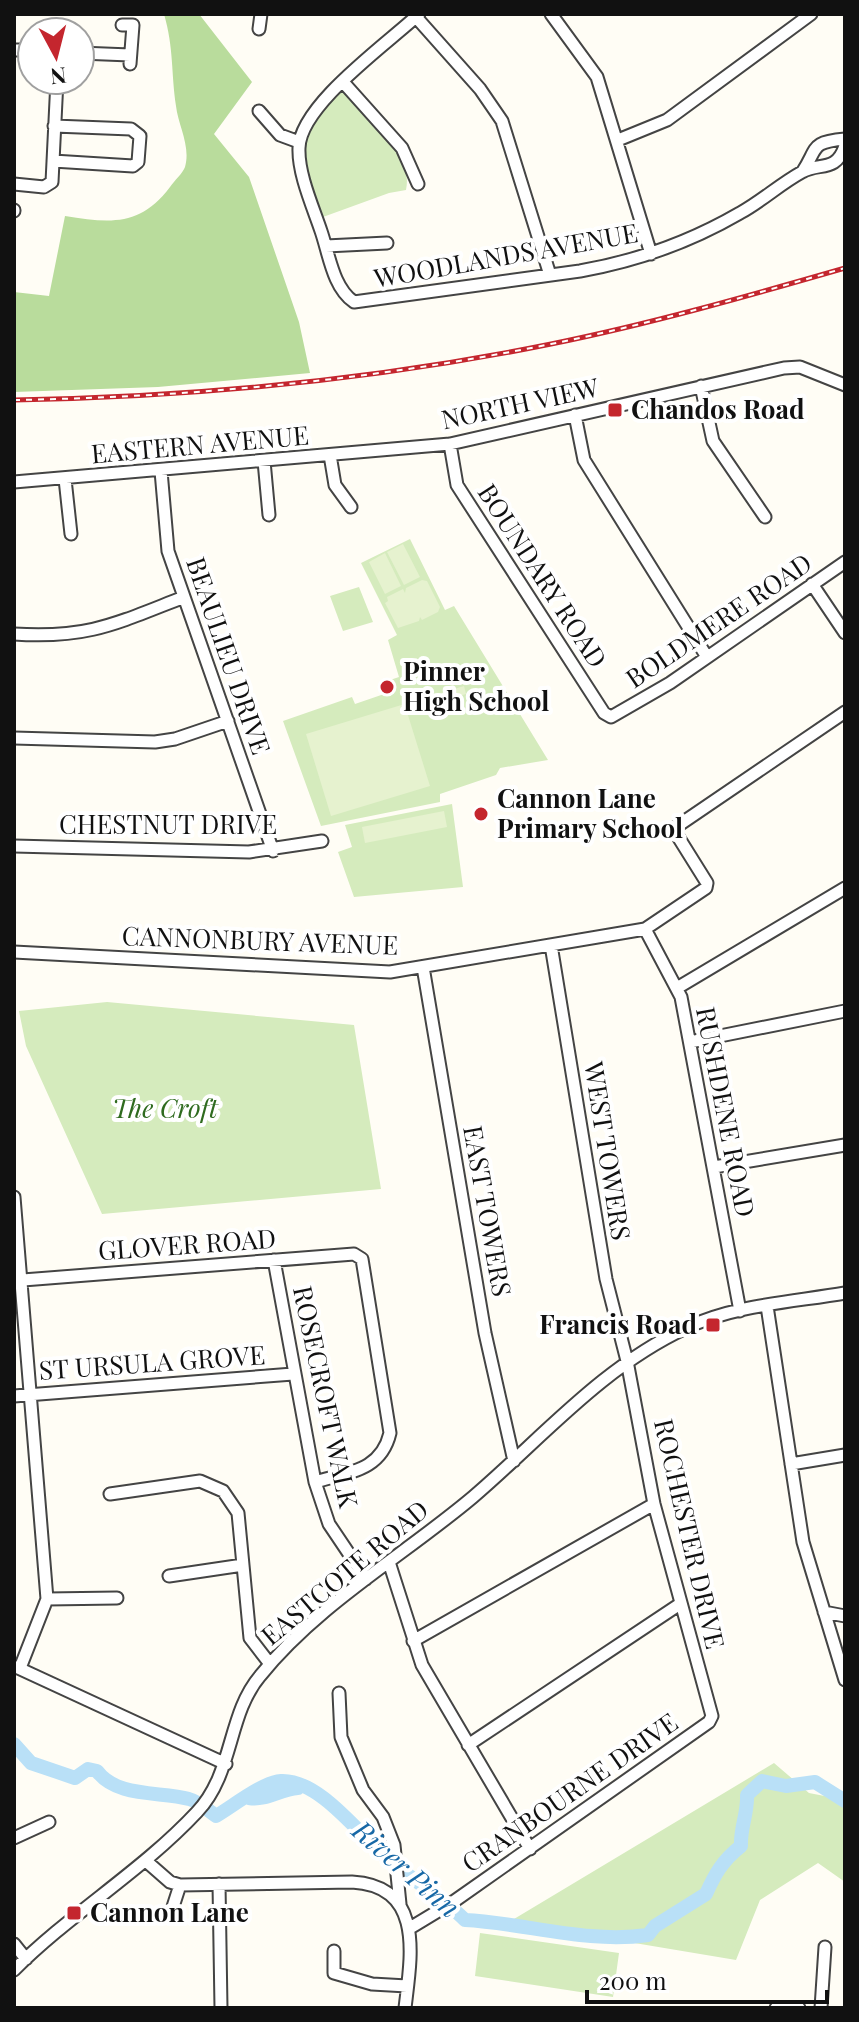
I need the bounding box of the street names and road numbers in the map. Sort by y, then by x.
street label: WOODLANDS AVENUE [370,214,640,295]
street label: NORTH VIEW [438,369,602,436]
street label: EASTERN AVENUE [90,417,310,470]
street label: BOUNDARY ROAD [471,477,616,674]
street label: BOLDMERE ROAD [618,545,818,695]
street label: BEAULIEU DRIVE [179,552,280,759]
street label: CHESTNUT DRIVE [59,806,277,841]
street label: CANNONBURY AVENUE [121,917,399,962]
street label: RUSHDENE ROAD [689,1004,764,1220]
street label: WEST TOWERS [577,1058,640,1242]
street label: EAST TOWERS [456,1123,521,1299]
street label: GLOVER ROAD [97,1220,277,1267]
street label: ROSECROFT WALK [286,1283,367,1511]
street label: ST URSULA GROVE [38,1336,266,1387]
street label: ROCHESTER DRIVE [647,1415,734,1652]
street label: EASTCOTE ROAD [253,1491,435,1652]
street label: CRANBOURNE DRIVE [454,1704,684,1880]

